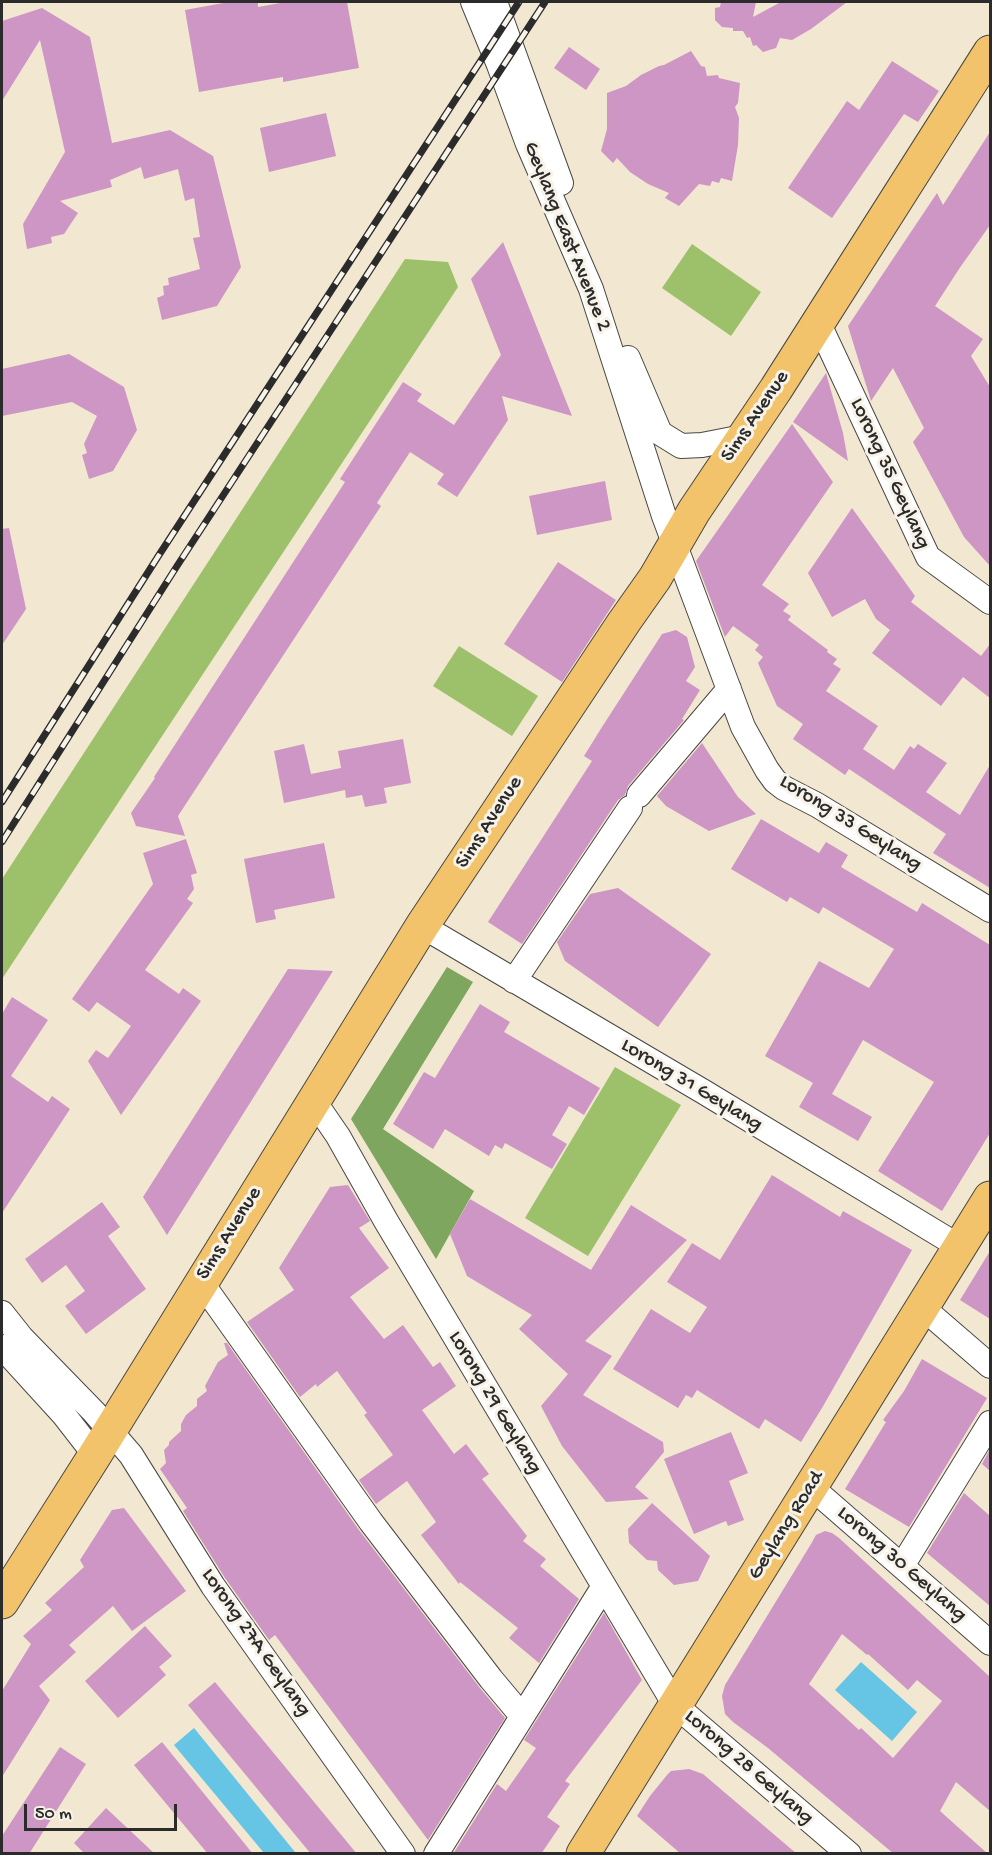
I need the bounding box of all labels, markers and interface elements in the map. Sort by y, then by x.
street label: Geylang East Avenue 2 [516,139,616,335]
street label: Sims Avenue [716,366,796,468]
street label: Lorong 35 Geylang [843,395,935,553]
street label: Lorong 33 Geylang [774,770,926,878]
street label: Sims Avenue [451,772,529,874]
street label: Lorong 31 Geylang [616,1034,766,1138]
street label: Sims Avenue [191,1183,269,1285]
street label: Lorong 29 Geylang [441,1327,547,1479]
street label: Geylang Road [744,1467,830,1585]
street label: Lorong 30 Geylang [831,1502,971,1628]
street label: Lorong 27A Geylang [194,1564,316,1722]
street label: Lorong 28 Geylang [678,1705,818,1831]
scale bar [27,1792,180,1830]
text: 50 m [35,1804,72,1825]

